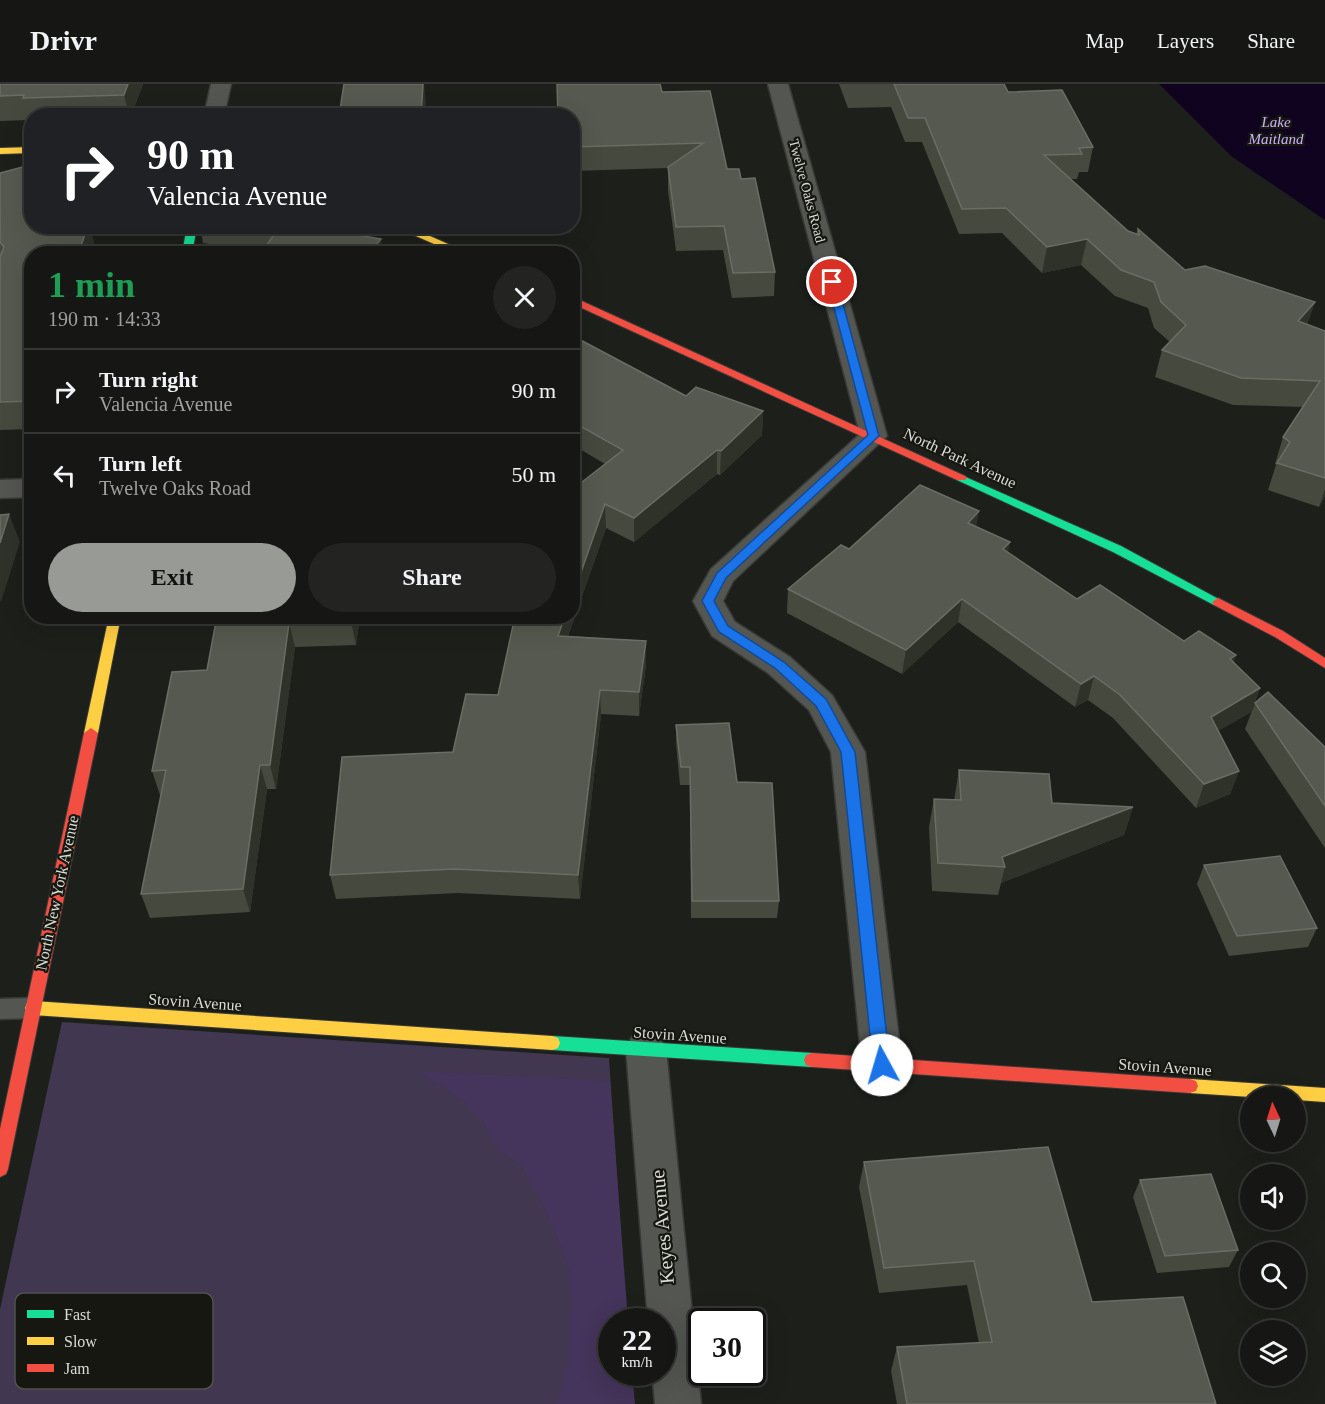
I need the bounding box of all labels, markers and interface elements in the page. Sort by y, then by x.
text: Drivr [30,25,97,56]
text: Map [1086,29,1124,53]
text: Layers [1157,29,1214,53]
text: Share [1247,29,1295,53]
water label: Lake Maitland [1248,114,1304,147]
icon: right [48,132,126,210]
text: 90 m [147,132,235,178]
street label: Twelve Oaks Road [786,138,828,244]
text: Valencia Avenue [147,181,327,211]
pin [806,256,857,307]
text: 1 min [48,265,135,305]
icon: arrive [815,265,848,298]
button: close [493,266,556,329]
text: 190 m · 14:33 [48,308,161,330]
text: Turn right [99,367,198,392]
icon: right [48,375,81,408]
text: 90 m [511,378,556,403]
text: Valencia Avenue [99,393,232,415]
street label: North Park Avenue [901,424,1019,492]
text: Turn left [99,451,182,476]
icon: left [48,459,81,492]
text: 50 m [511,462,556,487]
text: Twelve Oaks Road [99,477,251,499]
button: Exit [48,543,296,612]
button: Share [308,543,556,612]
street label: North New York Avenue [32,814,82,972]
street label: Stovin Avenue [148,990,242,1014]
street label: Stovin Avenue [633,1023,727,1047]
position arrow [850,1033,914,1097]
street label: Stovin Avenue [1118,1055,1212,1079]
north arrow [1240,1086,1306,1152]
map controls [1240,1086,1306,1386]
button: sound [1240,1164,1306,1230]
street label: Keyes Avenue [646,1169,679,1285]
button: search [1240,1242,1306,1308]
legend [15,1293,213,1389]
text: Fast [64,1306,91,1323]
speed limit sign: 30 [688,1308,766,1386]
button: layers [1240,1320,1306,1386]
text: 22 [622,1323,652,1356]
text: Slow [64,1333,97,1350]
text: km/h [622,1354,652,1370]
text: Jam [64,1360,90,1377]

